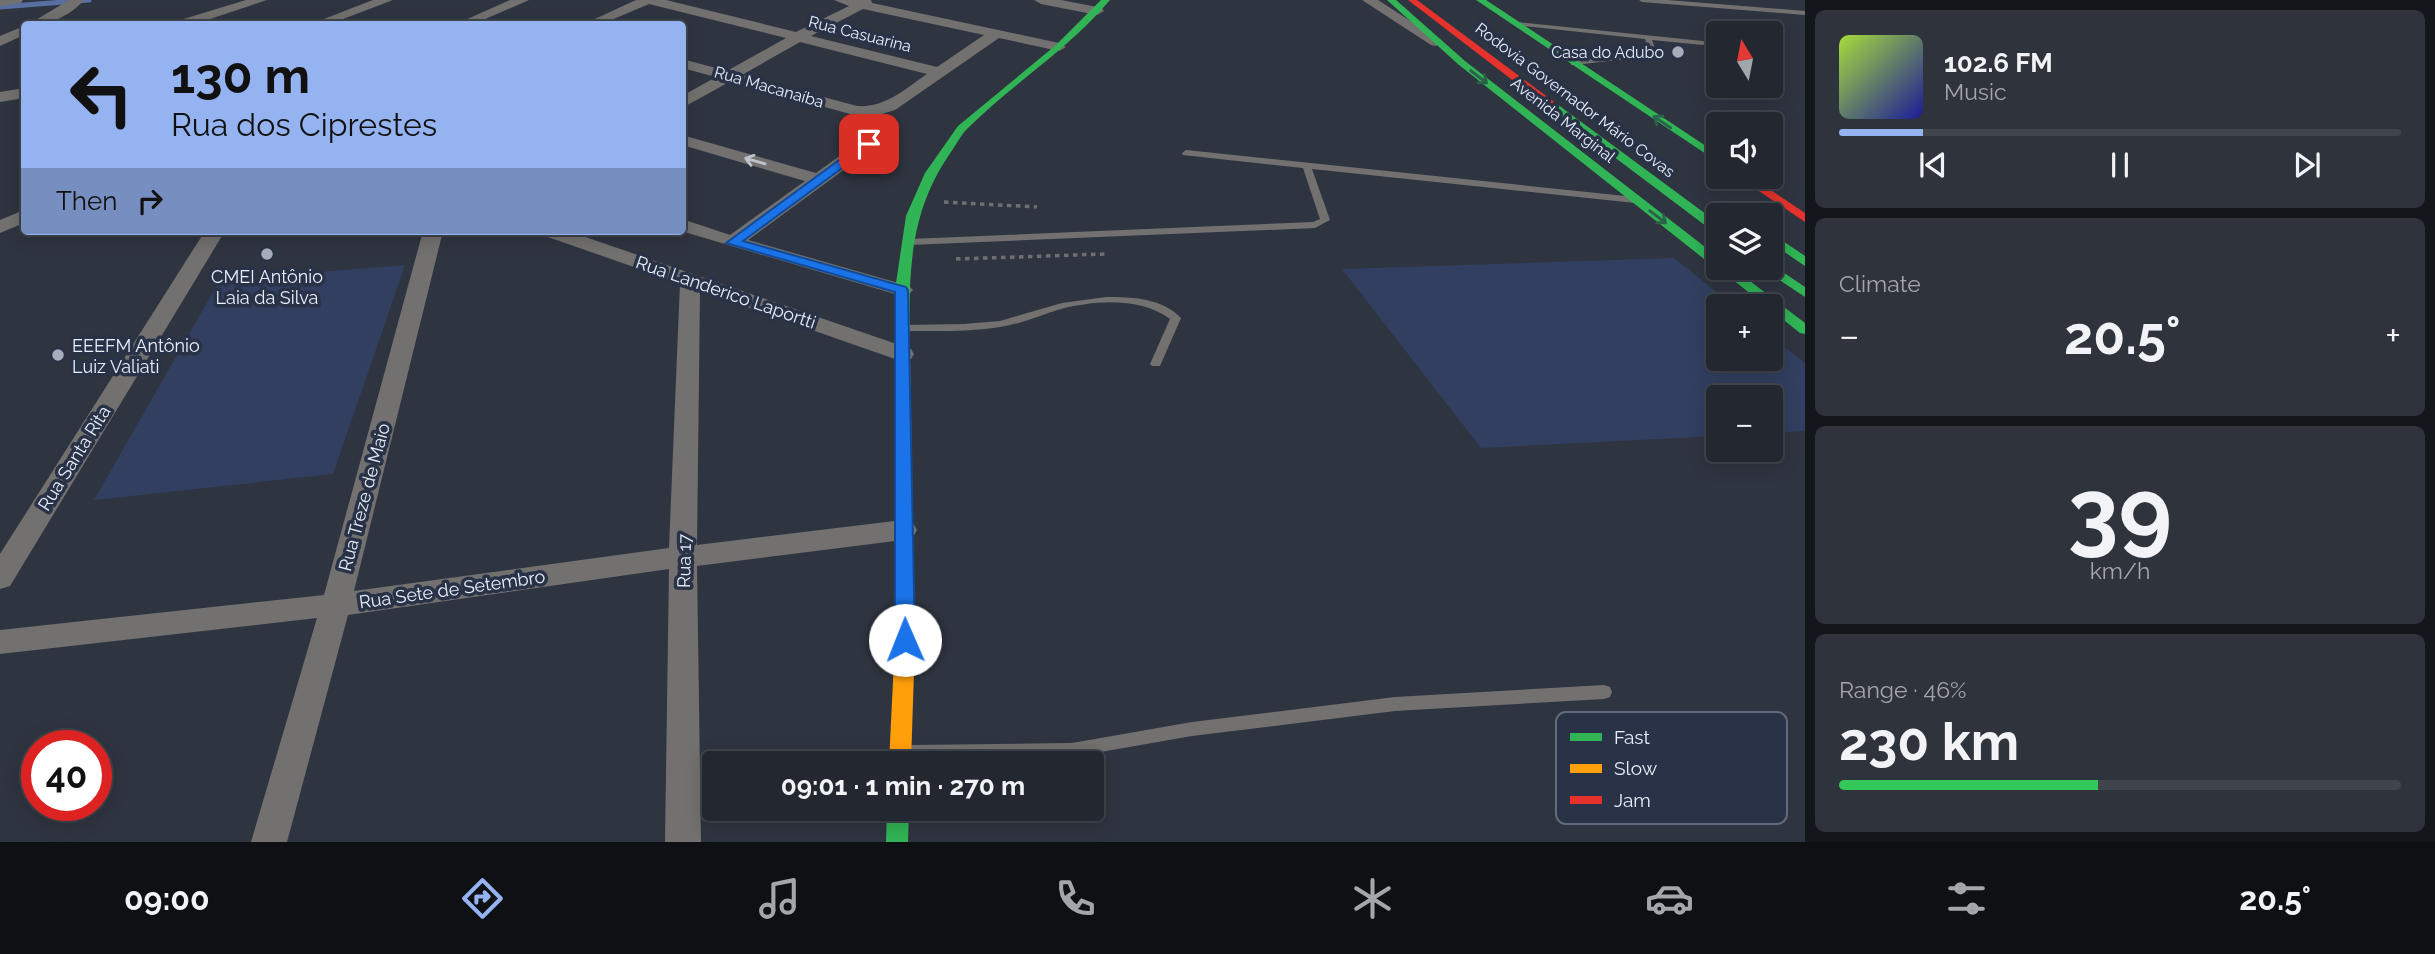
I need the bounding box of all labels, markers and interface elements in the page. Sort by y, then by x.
street label: Rua Casuarina [807,12,913,56]
street label: Rodovia Governador Mário Covas [1472,19,1679,181]
north arrow [1706,21,1783,98]
map controls [1706,21,1783,462]
place label: Casa do Adubo [1551,43,1664,62]
marker: Casa do Adubo [1670,44,1686,60]
text: 130 m [171,47,310,104]
text: 102.6 FM [1944,48,2053,78]
icon: left [56,49,147,140]
street label: Rua Macanaíba [712,62,826,112]
one-way arrow [1470,69,1488,84]
street label: Avenida Marginal [1507,73,1620,167]
text: Music [1944,78,2007,105]
text: Rua dos Ciprestes [171,106,437,143]
button: sound [1706,112,1783,189]
pin [839,114,899,174]
one-way arrow [1653,114,1672,129]
icon: arrive [850,125,888,163]
icon: previous [1914,146,1952,184]
icon: pause [2101,146,2139,184]
icon: next [2288,146,2326,184]
one-way arrow [744,154,766,167]
icon: right [131,182,169,220]
text: Then [56,186,117,216]
button: layers [1706,203,1783,280]
one-way arrow [1649,209,1667,224]
marker: CMEI Antônio Laia da Silva [259,246,275,262]
street label: Rua Landerico Laportti [633,251,819,333]
place label: CMEI Antônio Laia da Silva [211,266,323,308]
text: Climate [1839,270,1921,297]
button: + [1706,294,1783,371]
text: 20.5° [2064,305,2181,366]
text: − [1839,313,1859,358]
text: + [2385,313,2401,358]
place label: EEEFM Antônio Luiz Valiati [72,335,200,377]
marker: EEEFM Antônio Luiz Valiati [50,347,66,363]
button: − [1706,385,1783,462]
street label: Rua Santa Rita [33,402,115,514]
street label: Rua Treze de Maio [334,420,394,573]
text: 39 [2068,458,2172,565]
street label: Rua 17 [673,533,695,588]
text: km/h [2090,557,2150,584]
street label: Rua Sete de Setembro [358,565,547,612]
position arrow [868,603,942,677]
text: Range · 46% [1839,676,1966,703]
text: 230 km [1839,711,2019,772]
legend [1556,712,1787,824]
text: Fast [1614,726,1650,748]
speed limit sign: 40 [21,730,112,821]
text: Slow [1614,757,1658,779]
text: 09:01 · 1 min · 270 m [781,771,1025,801]
text: Jam [1614,789,1651,811]
icon: directions [458,874,507,923]
icon: music [755,874,804,923]
icon: phone [1051,874,1100,923]
icon: climate [1348,874,1397,923]
icon: car [1645,874,1694,923]
icon: filters [1942,874,1991,923]
text: 09:00 [124,880,210,917]
text: 20.5° [2239,880,2311,917]

